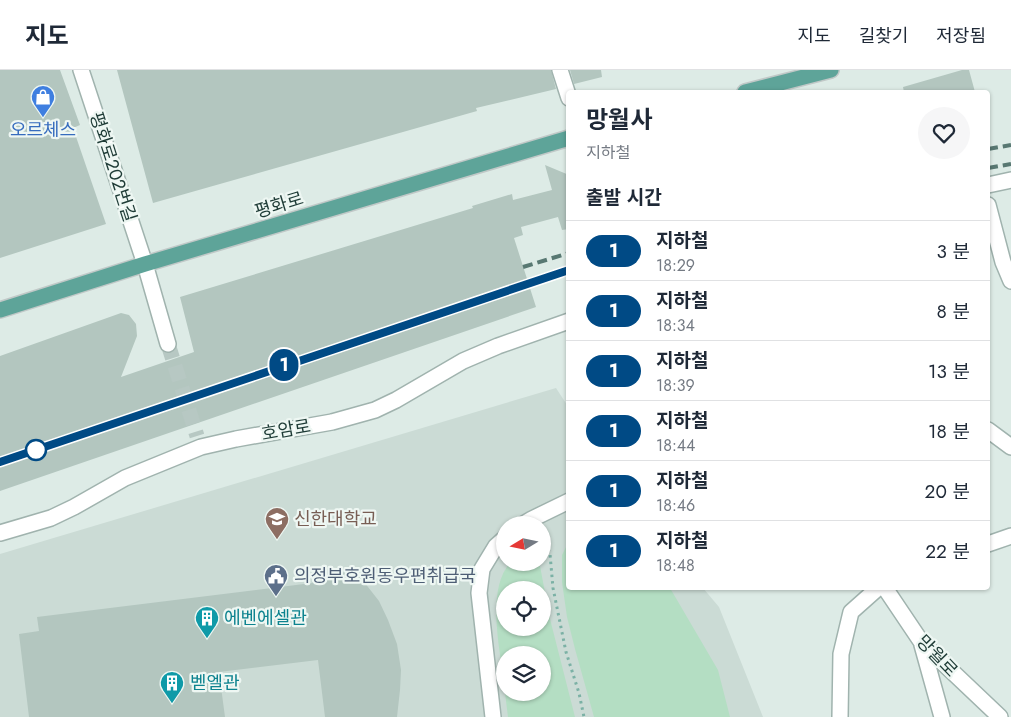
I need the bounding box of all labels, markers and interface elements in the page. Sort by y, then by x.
text: 지도 [25,18,69,53]
text: 지도 [798,23,831,49]
text: 길찾기 [859,23,908,49]
text: 저장됨 [936,23,986,49]
shop icon: 오르체스 [30,84,56,118]
text: 망월사 [586,102,652,137]
button: heart [918,107,970,159]
street label: 평화로202번길 [83,109,143,225]
place label: 오르체스 [10,117,76,143]
text: 지하철 [586,141,630,164]
text: 출발 시간 [586,184,662,211]
street label: 평화로 [251,185,307,225]
text: 지하철 [656,227,708,254]
text: 1 [609,238,618,264]
text: 3 분 [936,238,970,265]
text: 18:29 [656,254,695,277]
text: 지하철 [656,287,708,314]
text: 1 [609,298,618,324]
text: 8 분 [936,298,970,325]
text: 18:34 [656,314,695,337]
text: 지하철 [656,347,708,374]
line badge: 1 [268,349,300,381]
text: 1 [279,352,289,378]
text: 1 [609,358,618,384]
text: 13 분 [928,358,970,385]
text: 18:39 [656,374,695,397]
text: 지하철 [656,407,708,434]
street label: 호암로 [259,413,313,447]
text: 1 [609,418,618,444]
text: 18 분 [928,418,970,445]
text: 18:44 [656,434,695,457]
unlabelled marker [25,439,47,461]
text: 지하철 [656,467,708,494]
text: 1 [609,478,618,504]
text: 20 분 [925,478,970,505]
text: 18:46 [656,494,695,517]
school or university icon: 신한대학교 [264,506,290,540]
place label: 신한대학교 [294,506,377,532]
north arrow [496,516,551,571]
map controls [496,516,551,701]
text: 지하철 [656,527,708,554]
text: 1 [609,538,618,564]
text: 22 분 [925,538,970,565]
text: 18:48 [656,554,695,577]
public building icon: 의정부호원동우편취급국 [263,563,289,597]
place label: 의정부호원동우편취급국 [294,563,476,589]
button: locate [496,581,551,636]
building icon: 에벤에셀관 [194,605,220,639]
place label: 에벤에셀관 [224,605,307,631]
street label: 망월로 [910,629,964,683]
button: layers [496,646,551,701]
building icon: 벧엘관 [159,670,185,704]
place label: 벧엘관 [190,670,240,696]

